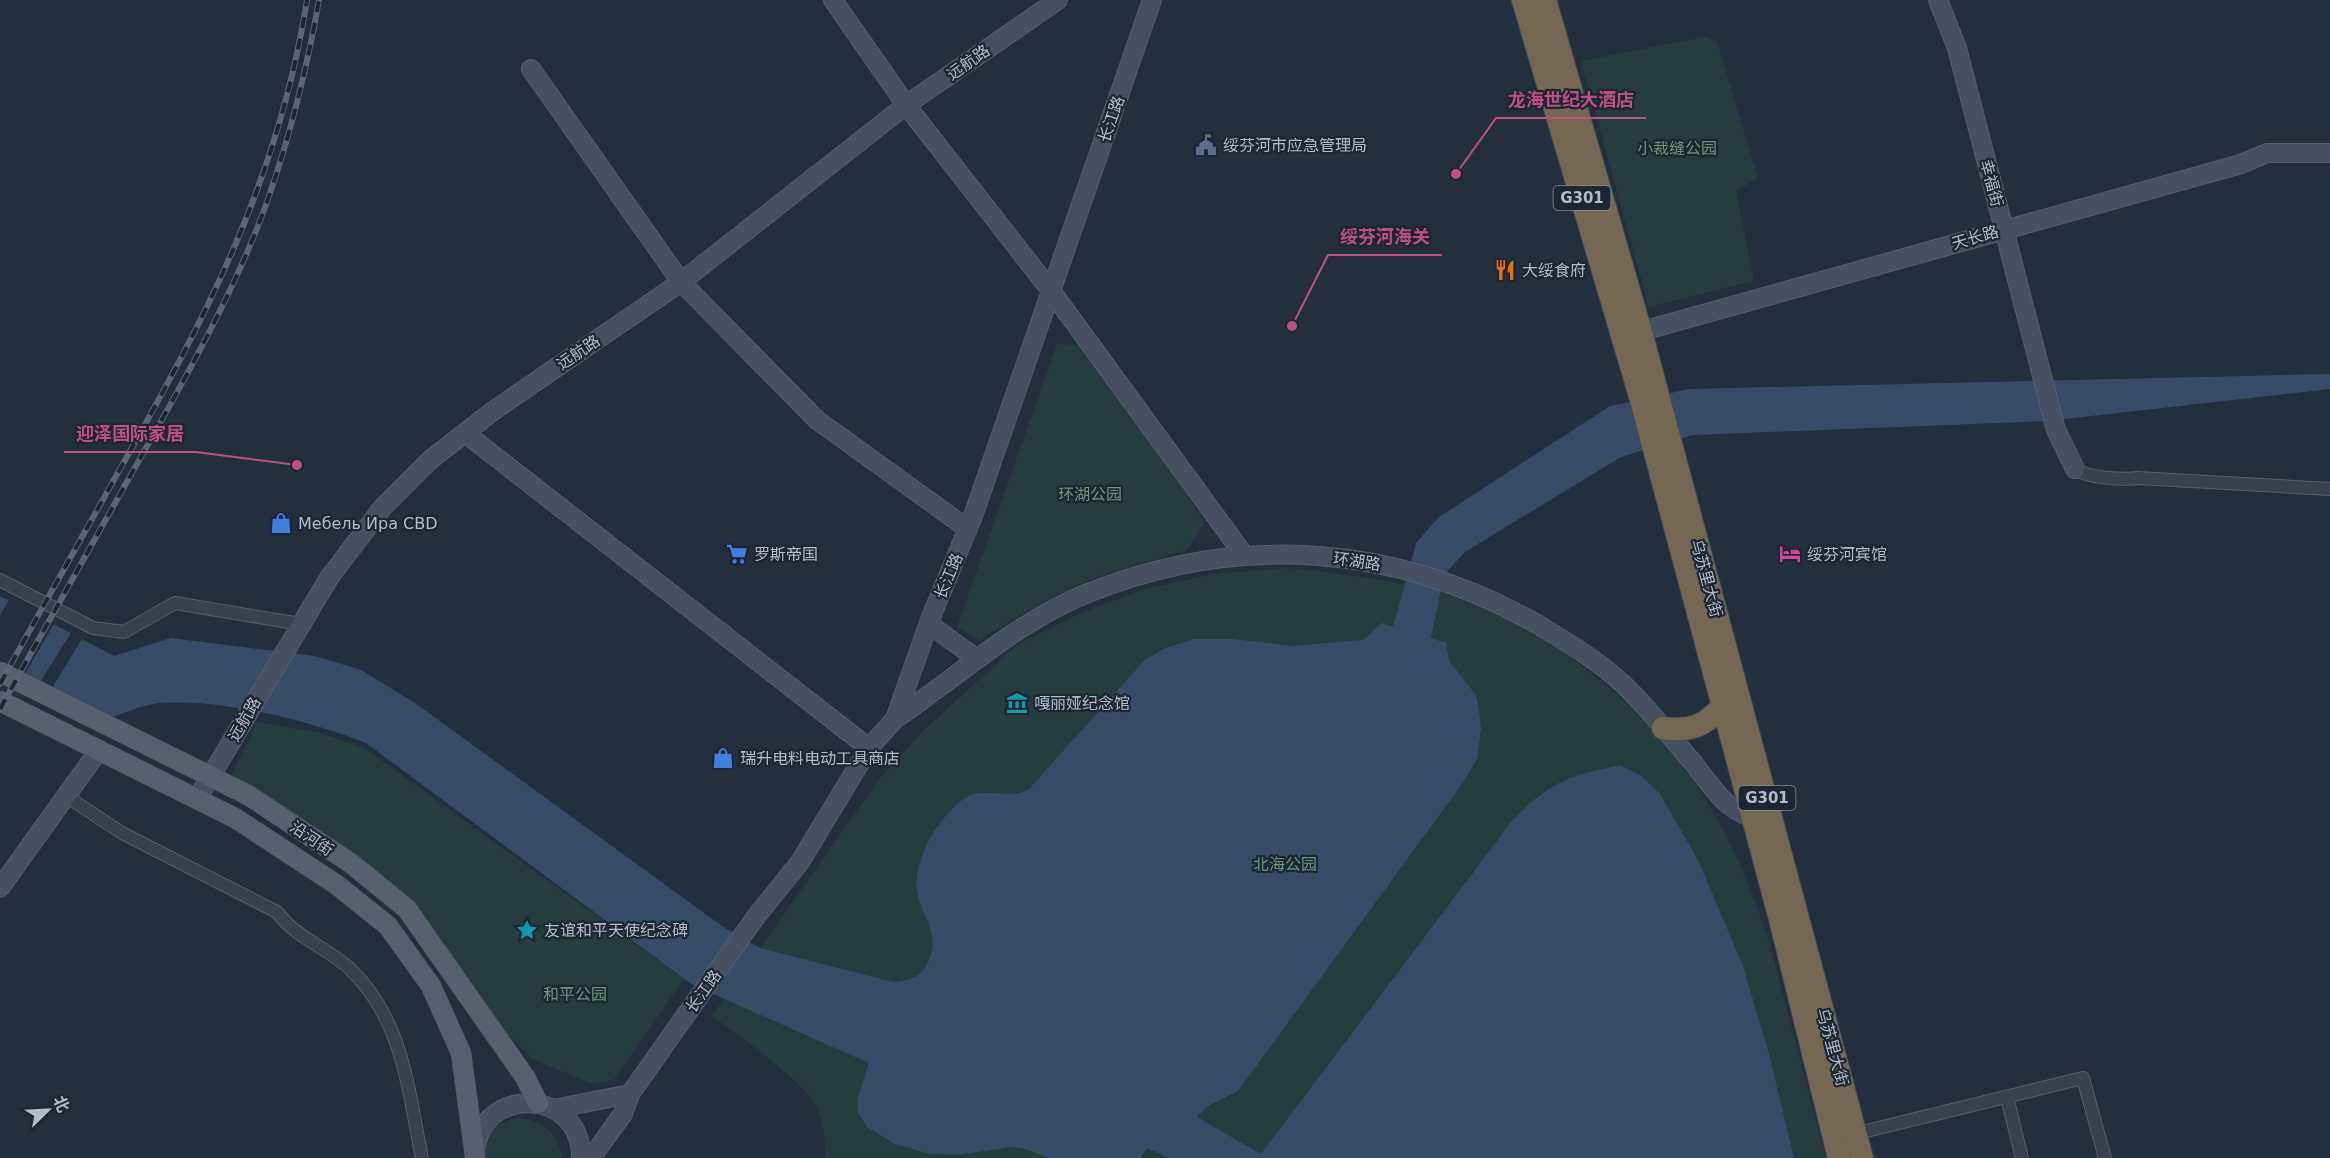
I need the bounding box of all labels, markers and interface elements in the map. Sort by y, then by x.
street label: 远航路 [943,41,993,84]
callout: 龙海世纪大酒店 [1496,82,1646,118]
text: 龙海世纪大酒店 [1508,89,1634,110]
street label: 长江路 [1095,93,1128,145]
public building icon: 绥芬河市应急管理局 [1194,133,1218,157]
place label: 绥芬河市应急管理局 [1223,136,1367,155]
park label: 小裁缝公园 [1637,139,1717,158]
street label: 幸福街 [1976,157,2007,209]
road number: G301 [1554,186,1610,210]
callout: 绥芬河海关 [1328,219,1442,255]
street label: 天长路 [1949,222,2001,253]
text: 绥芬河海关 [1340,226,1430,247]
restaurant icon: 大绥食府 [1493,258,1517,282]
place label: 大绥食府 [1522,261,1586,280]
street label: 远航路 [553,331,603,374]
callout: 迎泽国际家居 [64,416,196,452]
text: 迎泽国际家居 [76,423,184,444]
park label: 环湖公园 [1058,485,1122,504]
shop icon: Мебель Ира CBD [269,511,293,535]
place label: Мебель Ира CBD [298,514,438,533]
street label: 乌苏里大街 [1687,537,1726,619]
supermarket icon: 罗斯帝国 [725,542,749,566]
hotel icon: 绥芬河宾馆 [1778,542,1802,566]
place label: 罗斯帝国 [754,545,818,564]
place label: 绥芬河宾馆 [1807,545,1887,564]
street label: 环湖路 [1332,549,1382,574]
street label: 长江路 [930,550,967,602]
museum icon: 嘎丽娅纪念馆 [1005,691,1029,715]
street label: 远航路 [224,694,265,745]
place label: 嘎丽娅纪念馆 [1034,694,1130,713]
shop icon: 瑞升电料电动工具商店 [711,746,735,770]
place label: 瑞升电料电动工具商店 [740,749,900,768]
road number: G301 [1738,786,1796,810]
street label: 沿河街 [287,817,337,860]
park label: 北海公园 [1253,855,1317,874]
place icon: 友谊和平天使纪念碑 [515,918,539,942]
place label: 友谊和平天使纪念碑 [544,921,688,940]
street label: 长江路 [682,966,725,1016]
park label: 和平公园 [543,985,607,1004]
street label: 乌苏里大街 [1813,1006,1852,1088]
north arrow [18,1080,78,1140]
text: 北 [49,1093,73,1115]

